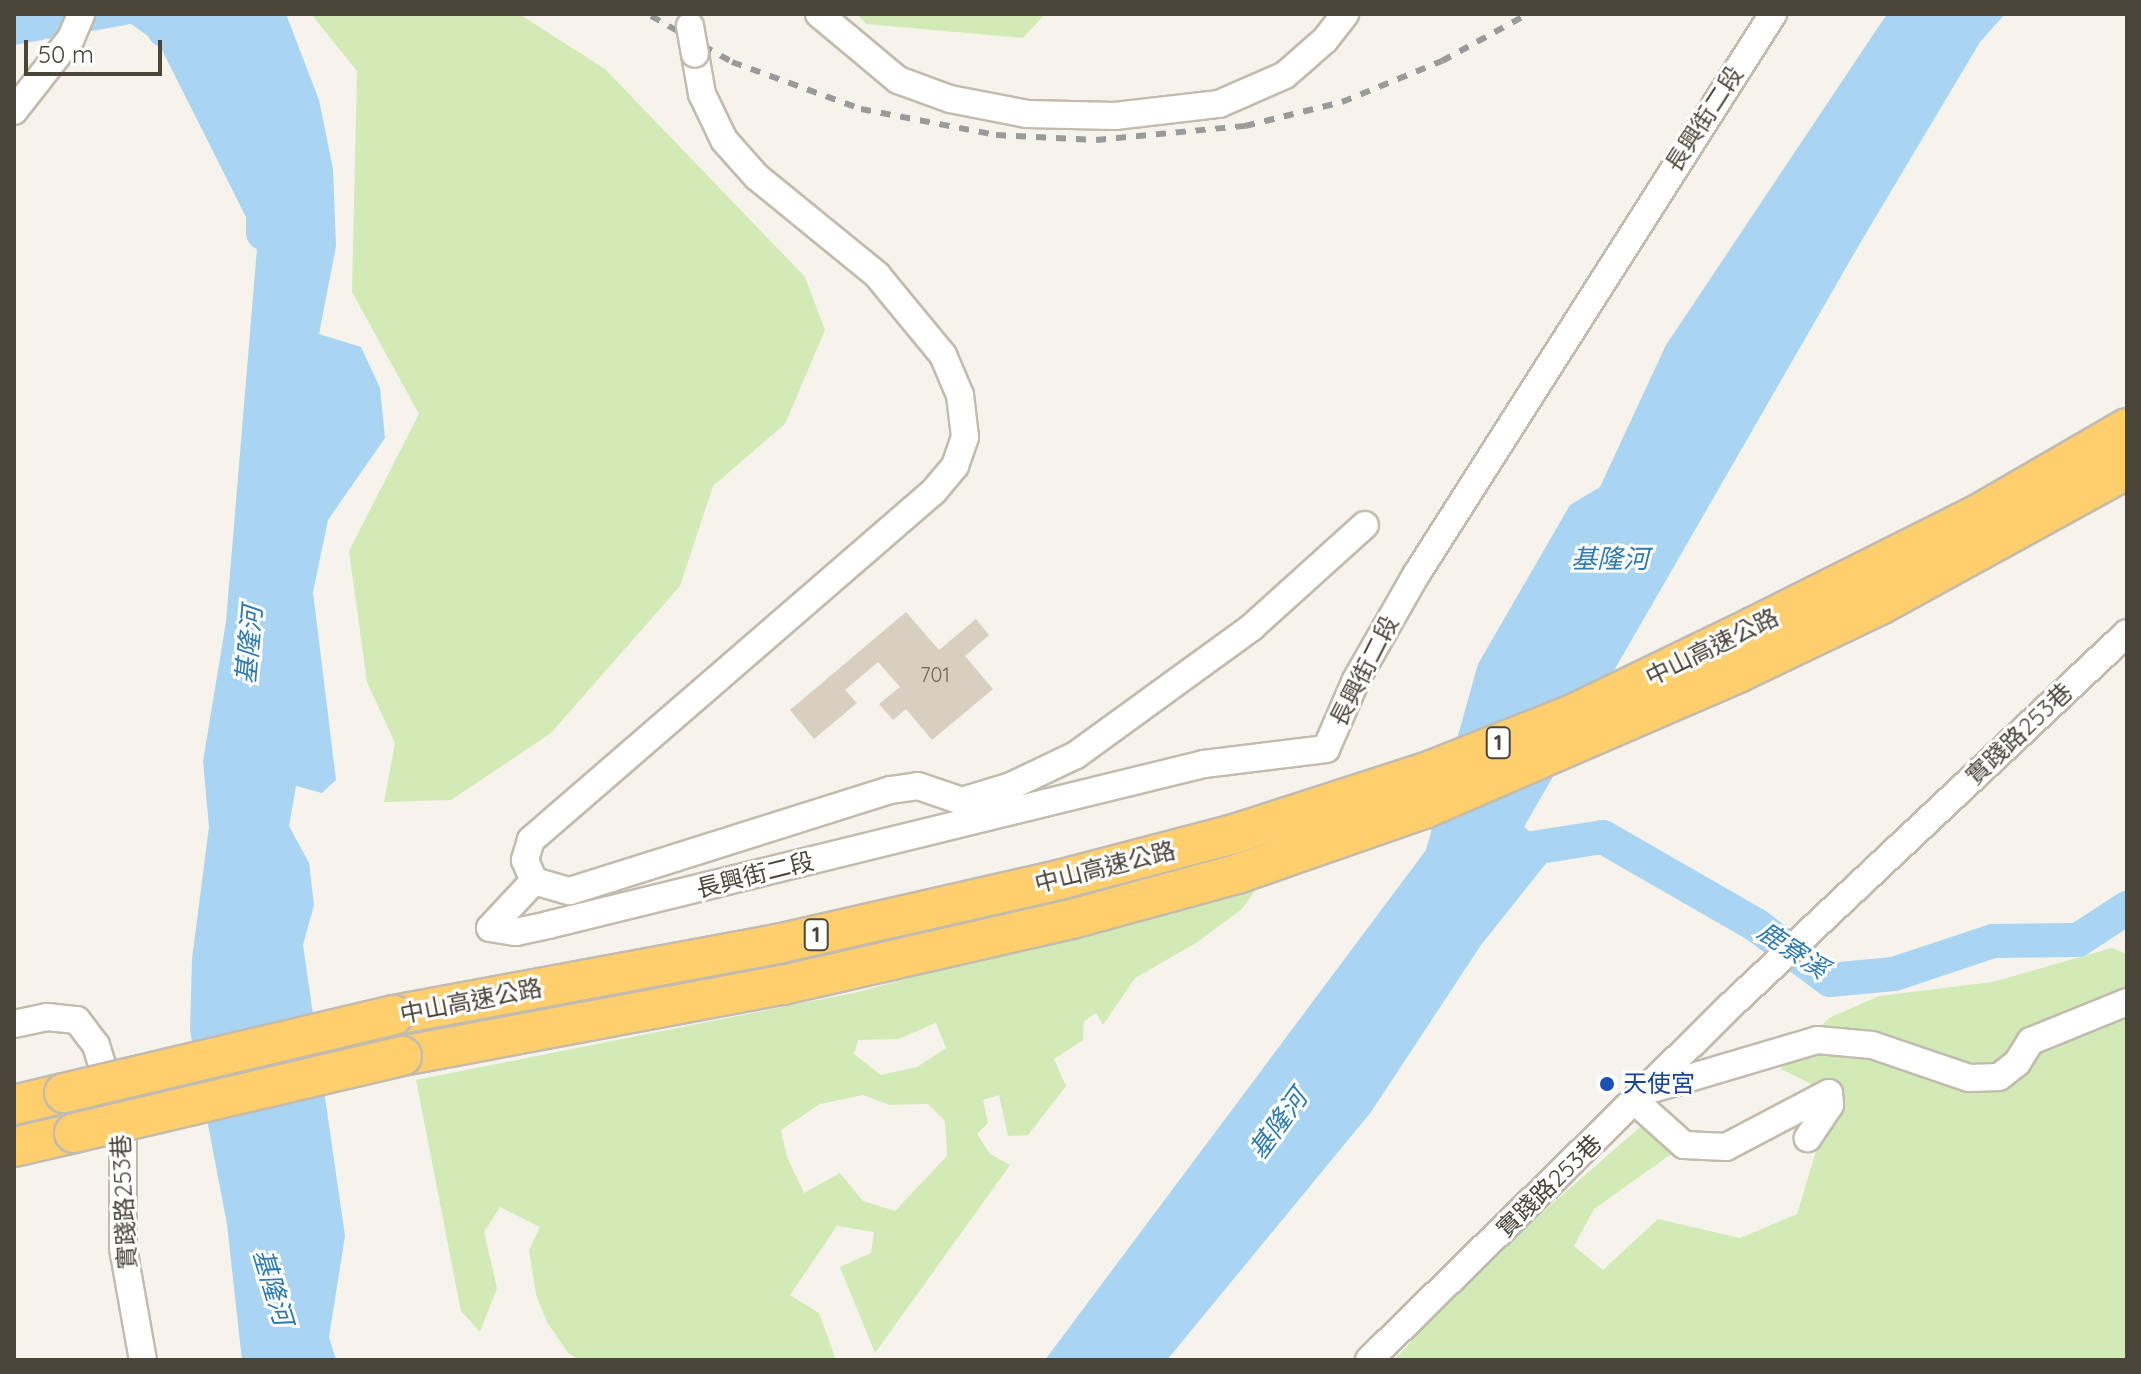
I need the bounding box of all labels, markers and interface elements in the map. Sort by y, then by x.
scale bar [28,24,166,74]
text: 50 m [38,39,94,69]
street label: 長興街二段 [1659,61,1749,177]
water label: 基隆河 [1571,543,1649,575]
street label: 中山高速公路 [1641,602,1783,692]
water label: 基隆河 [230,605,268,685]
street label: 長興街二段 [1324,611,1404,731]
house number: 701 [920,662,950,686]
street label: 實踐路253巷 [1960,677,2078,791]
road number: 1 [1484,725,1512,761]
street label: 中山高速公路 [1032,836,1178,898]
street label: 長興街二段 [693,847,817,903]
water label: 鹿寮溪 [1752,915,1834,985]
road number: 1 [802,917,830,953]
street label: 中山高速公路 [398,973,544,1029]
place label: 天使宮 [1623,1070,1695,1098]
marker: 天使宮 [1598,1075,1616,1093]
water label: 基隆河 [1242,1083,1314,1165]
street label: 實踐路253巷 [1490,1129,1608,1243]
street label: 實踐路253巷 [106,1134,142,1270]
water label: 基隆河 [247,1245,299,1329]

